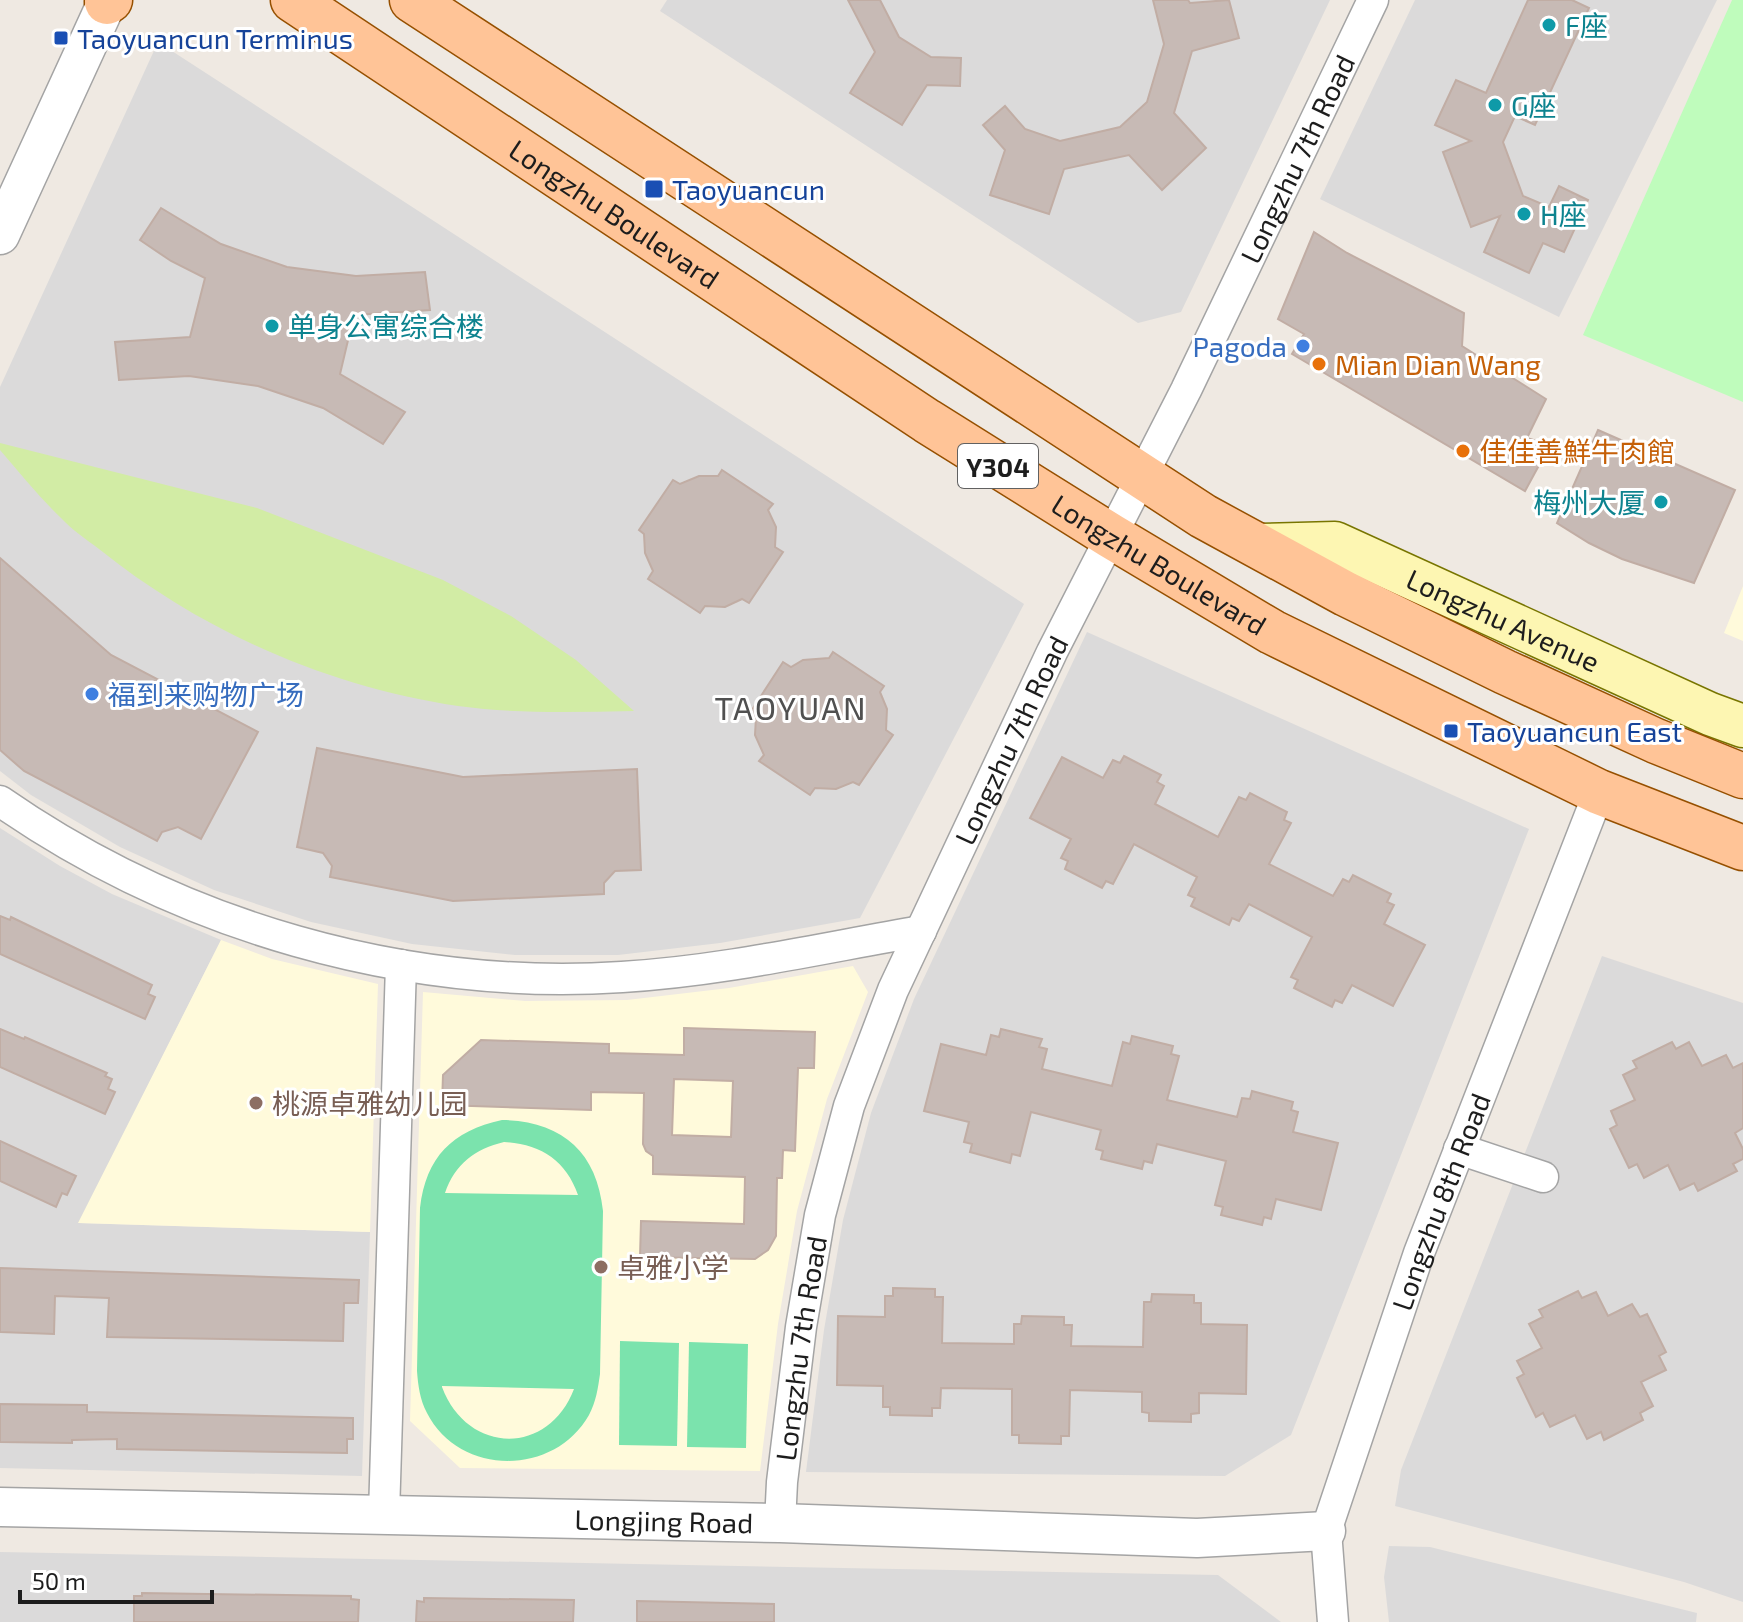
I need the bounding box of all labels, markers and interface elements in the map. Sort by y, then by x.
place label: F座 [1565,8,1608,42]
marker: F座 [1540,16,1558,34]
place label: Taoyuancun Terminus [77,21,353,55]
marker: Taoyuancun Terminus [52,29,70,47]
street label: Longzhu 7th Road [1233,49,1361,268]
place label: G座 [1511,88,1557,122]
marker: G座 [1486,96,1504,114]
street label: Longzhu Boulevard [503,132,726,295]
place label: Taoyuancun [672,172,825,206]
marker: Taoyuancun [643,178,665,200]
place label: H座 [1540,197,1587,231]
marker: H座 [1515,205,1533,223]
place label: 单身公寓综合楼 [288,309,484,343]
marker: 单身公寓综合楼 [263,317,281,335]
place label: Pagoda [1192,329,1287,363]
marker: Pagoda [1294,337,1312,355]
place label: Mian Dian Wang [1335,347,1541,381]
marker: Mian Dian Wang [1310,355,1328,373]
place label: 佳佳善鮮牛肉館 [1479,434,1675,468]
marker: 佳佳善鮮牛肉館 [1454,442,1472,460]
road number: Y304 [958,444,1038,488]
place label: 梅州大厦 [1533,485,1645,519]
street label: Longzhu Boulevard [1046,486,1273,642]
marker: 梅州大厦 [1652,493,1670,511]
street label: Longzhu Avenue [1402,561,1605,678]
street label: Longzhu 7th Road [947,630,1075,850]
place label: 福到来购物广场 [108,677,304,711]
marker: 福到来购物广场 [83,685,101,703]
district label: TAOYUAN [714,688,868,726]
place label: Taoyuancun East [1467,714,1682,748]
marker: Taoyuancun East [1442,722,1460,740]
place label: 桃源卓雅幼儿园 [272,1086,468,1120]
street label: Longzhu 8th Road [1384,1088,1497,1315]
marker: 桃源卓雅幼儿园 [247,1094,265,1112]
street label: Longzhu 7th Road [768,1233,833,1463]
place label: 卓雅小学 [617,1250,729,1284]
marker: 卓雅小学 [592,1258,610,1276]
street label: Longjing Road [574,1502,754,1539]
scale bar [20,1554,212,1604]
text: 50 m [32,1566,86,1595]

